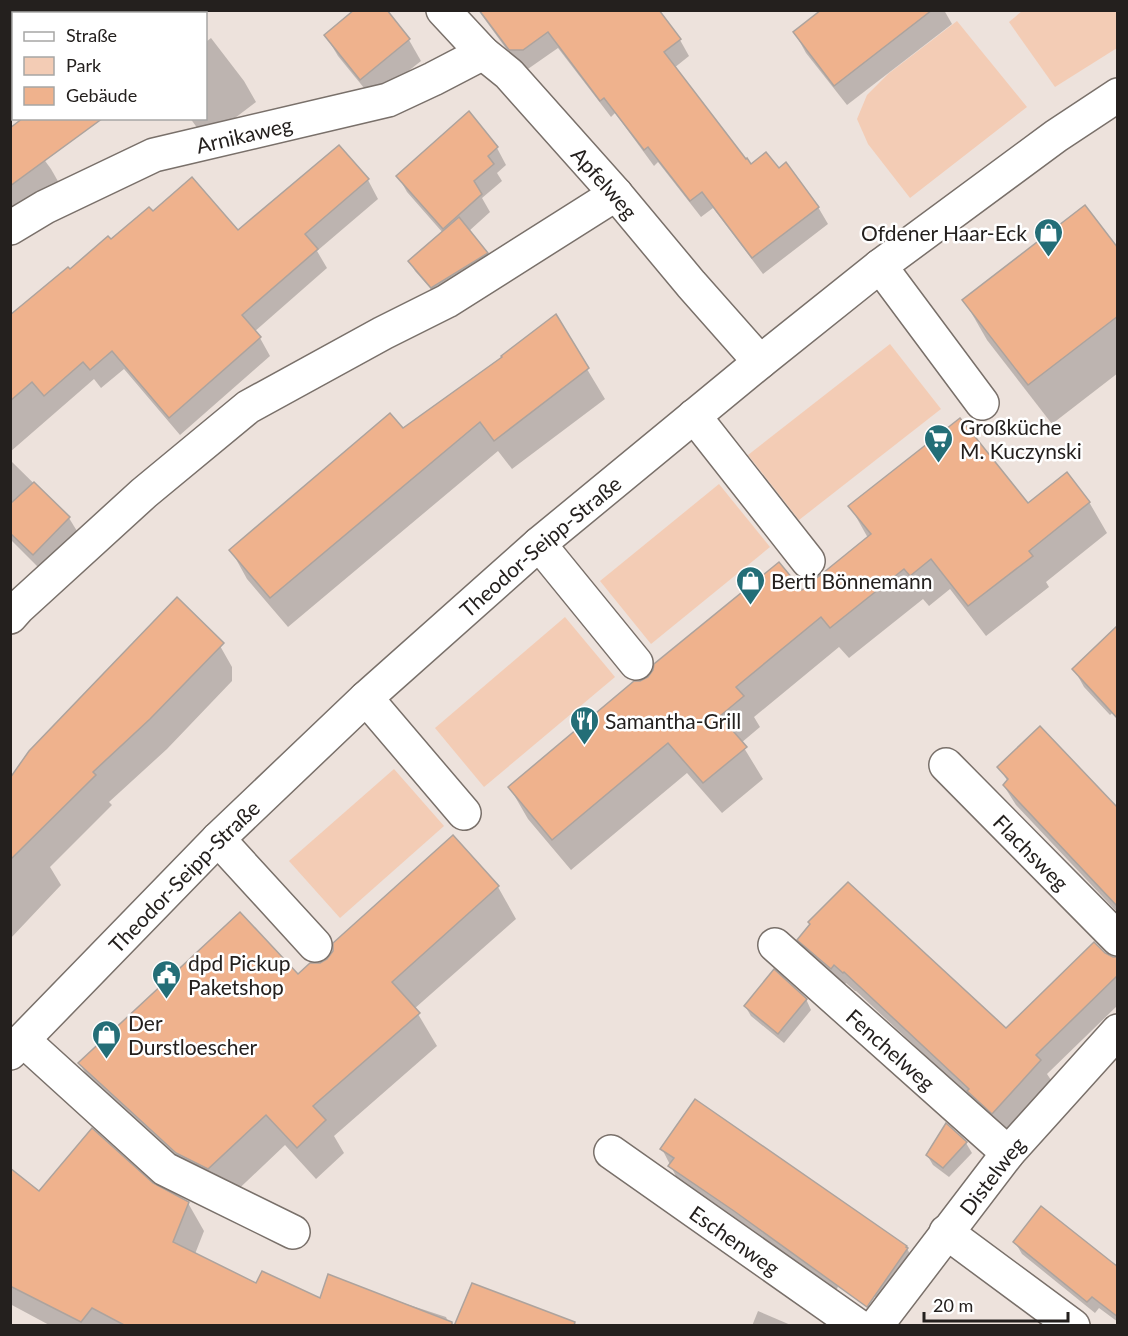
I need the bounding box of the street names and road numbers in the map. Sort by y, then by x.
street label: Arnikaweg [193,110,295,157]
street label: Apfelweg [567,141,643,223]
street label: Theodor-Seipp-Straße [454,470,625,622]
street label: Theodor-Seipp-Straße [103,794,264,957]
street label: Flachsweg [989,809,1075,895]
street label: Fenchelweg [842,1003,941,1095]
street label: Distelweg [953,1131,1030,1219]
street label: Eschenweg [686,1199,785,1280]

